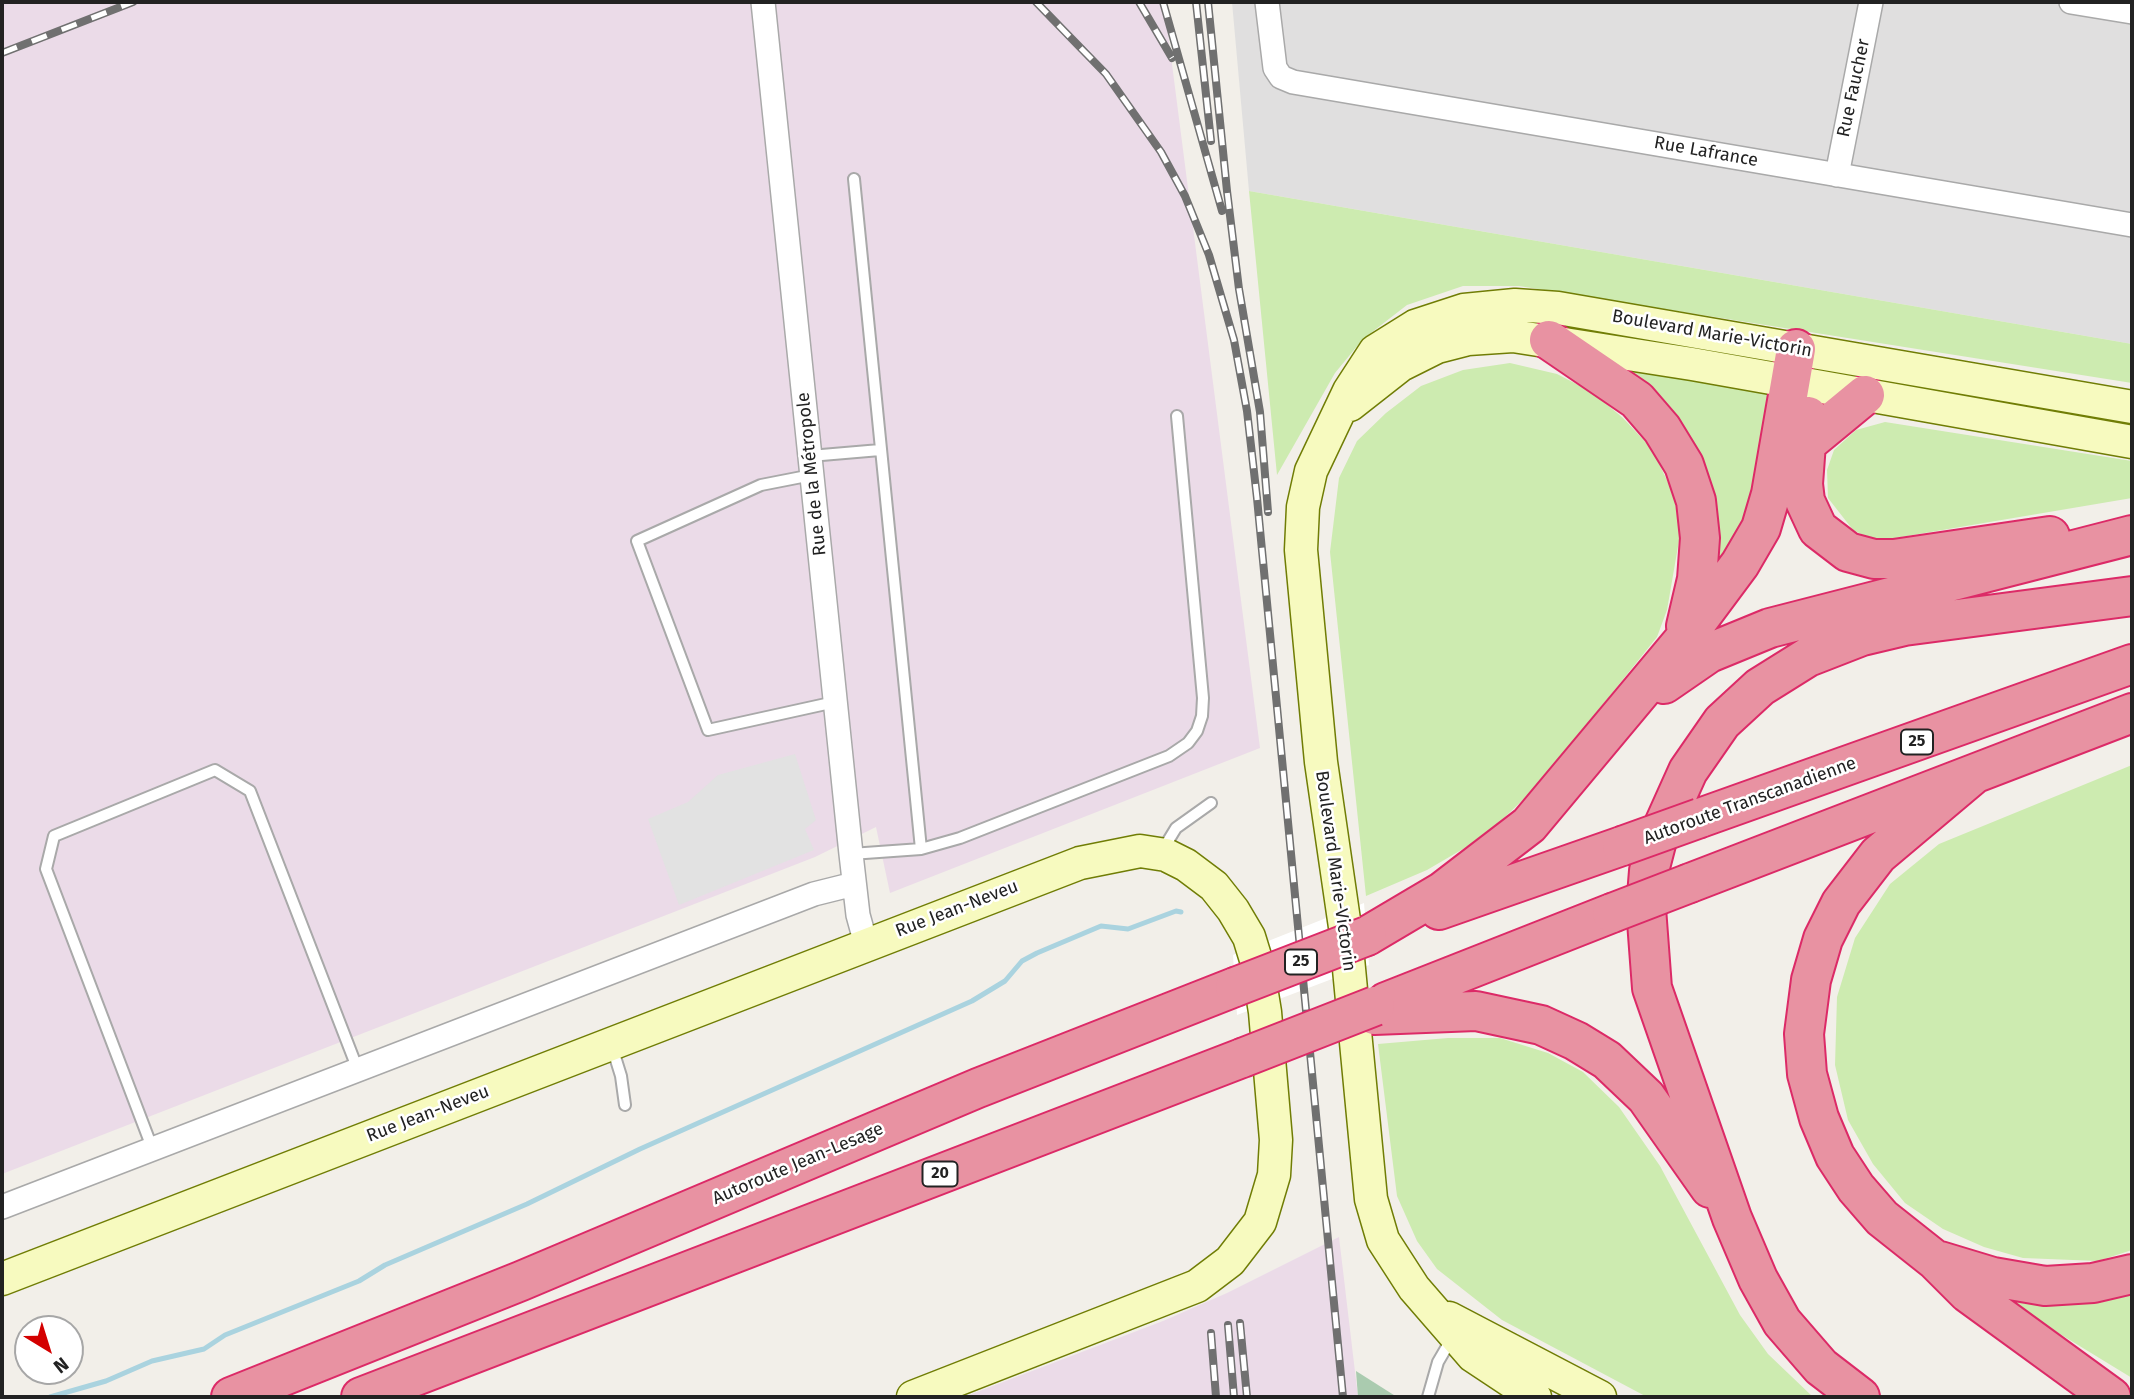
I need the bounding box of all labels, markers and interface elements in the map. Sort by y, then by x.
street label: Rue Faucher [1833,37,1875,139]
street label: Rue Lafrance [1652,132,1760,172]
street label: Boulevard Marie-Victorin [1610,306,1814,362]
street label: Rue de la Métropole [793,391,831,557]
road number: 25 [1901,730,1933,754]
street label: Autoroute Transcanadienne [1641,752,1859,850]
street label: Boulevard Marie-Victorin [1310,769,1360,973]
street label: Rue Jean-Neveu [893,876,1021,942]
road number: 25 [1285,950,1317,974]
street label: Rue Jean-Neveu [364,1081,492,1147]
street label: Autoroute Jean-Lesage [709,1118,887,1210]
road number: 20 [922,1162,958,1186]
north arrow [14,1315,84,1385]
text: N [49,1352,73,1378]

